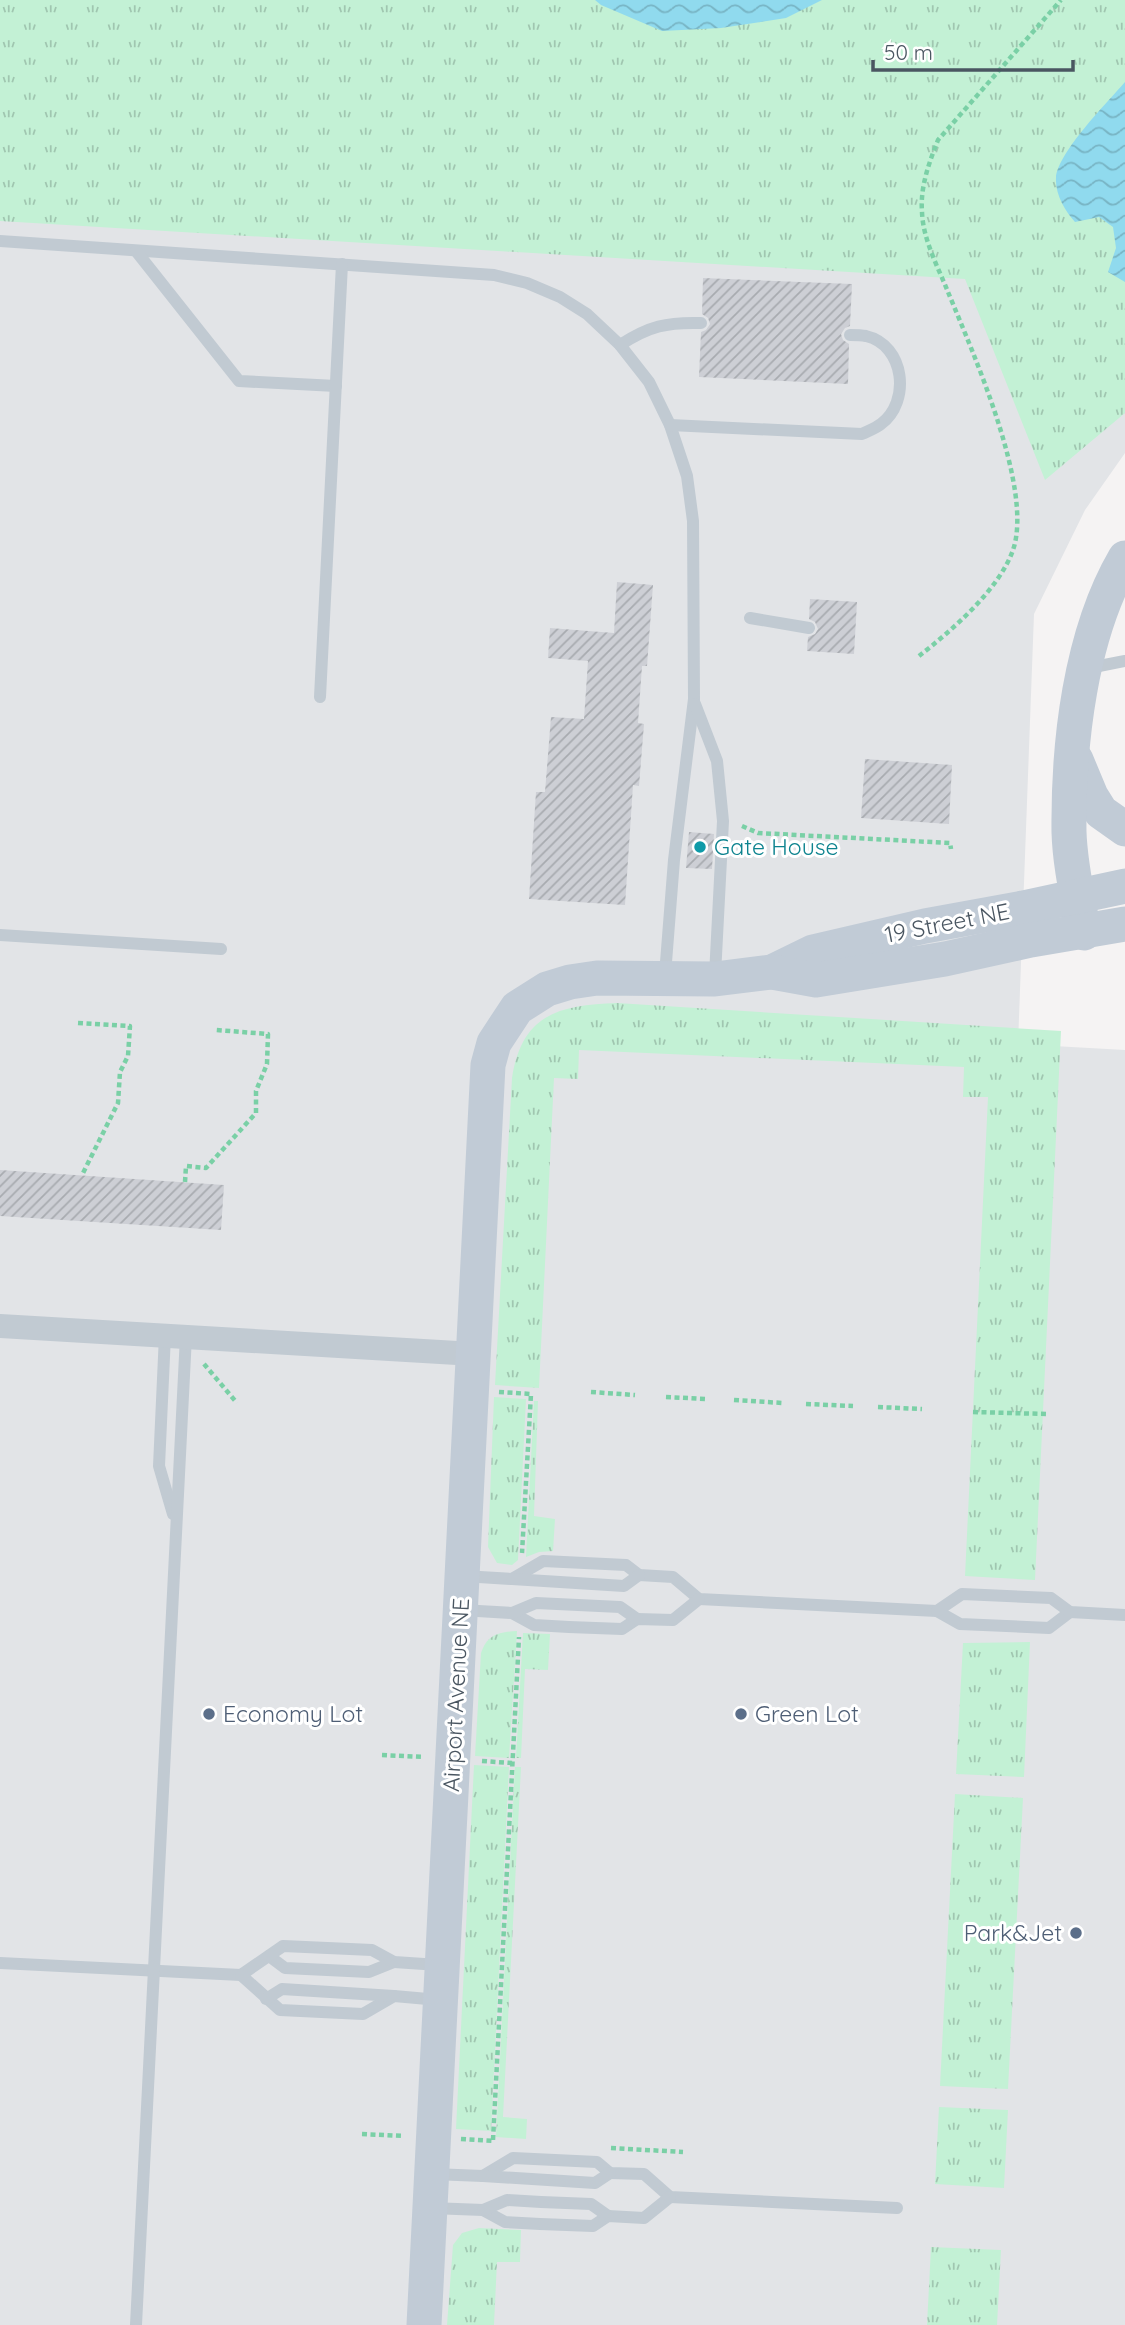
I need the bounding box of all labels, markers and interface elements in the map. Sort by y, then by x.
scale bar [873,28,1072,72]
text: 50 m [884,39,933,65]
place label: Gate House [714,832,839,861]
marker: Gate House [692,839,708,855]
street label: 19 Street NE [882,896,1012,949]
street label: Airport Avenue NE [436,1597,475,1793]
place label: Economy Lot [223,1699,363,1728]
place label: Green Lot [755,1699,859,1728]
marker: Economy Lot [201,1706,217,1722]
marker: Green Lot [733,1706,749,1722]
place label: Park&Jet [964,1918,1062,1947]
marker: Park&Jet [1068,1925,1084,1941]

